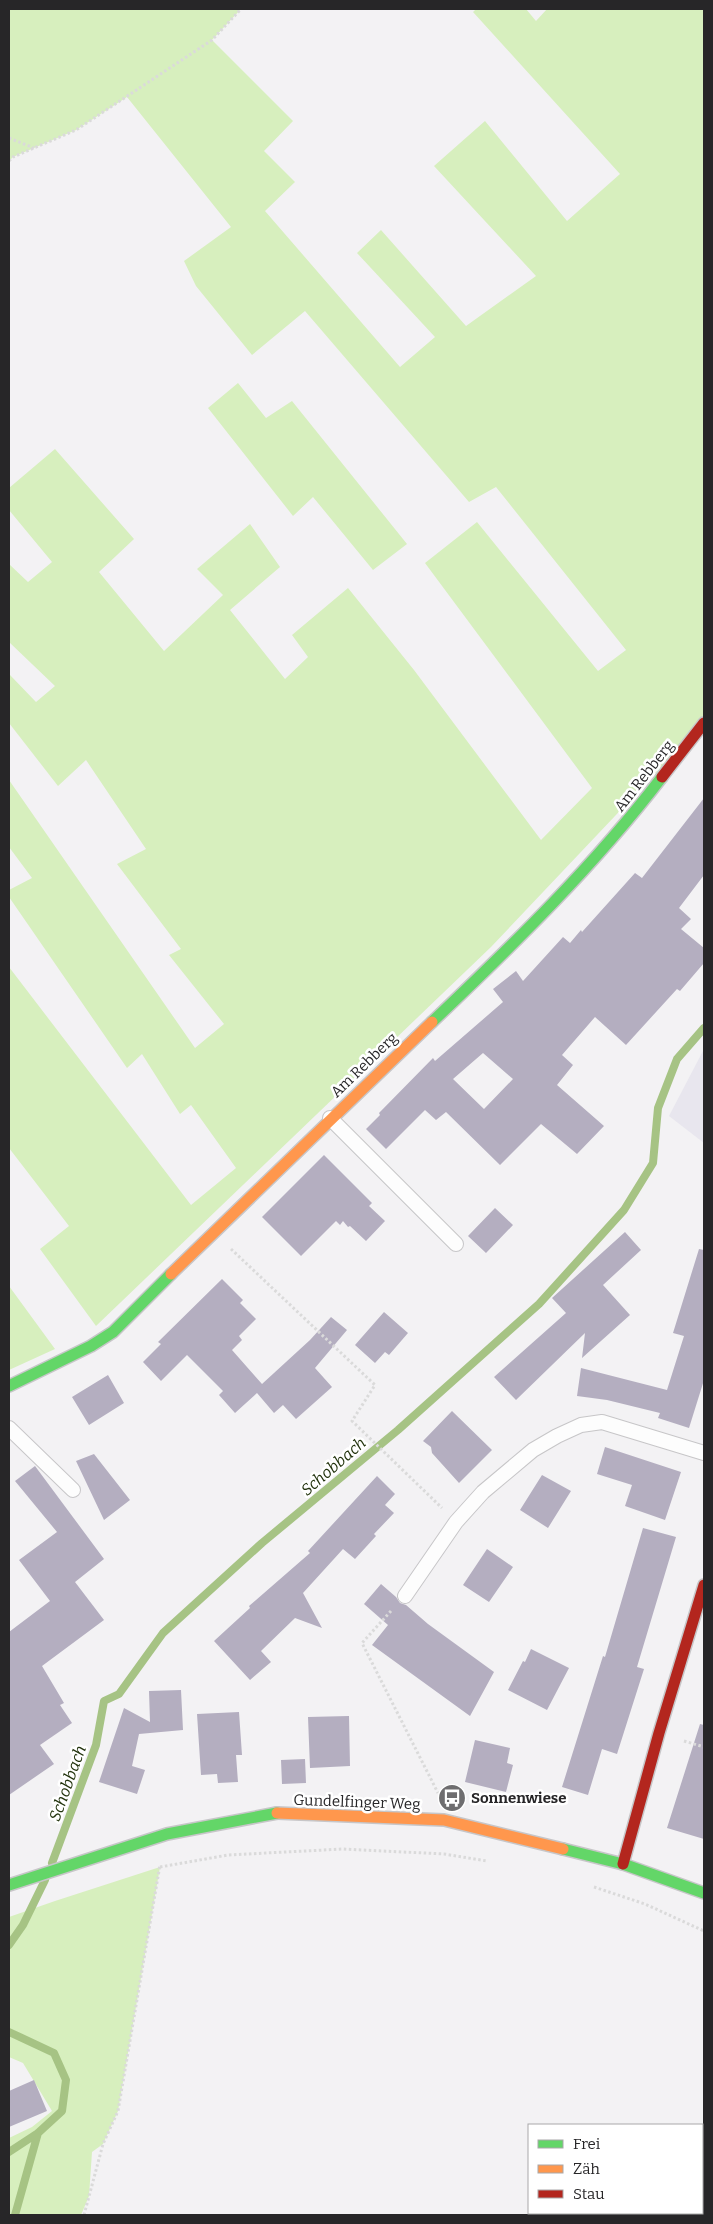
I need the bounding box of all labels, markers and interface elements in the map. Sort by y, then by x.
street label: Am Rebberg [611,737,677,815]
street label: Am Rebberg [327,1029,401,1101]
water label: Schobbach [297,1433,370,1500]
water label: Schobbach [45,1743,90,1824]
bus stop icon: Sonnenwiese [437,1783,467,1813]
place label: Sonnenwiese [471,1789,567,1807]
street label: Gundelfinger Weg [293,1791,421,1813]
legend [528,2124,703,2214]
text: Frei [573,2135,601,2153]
text: Zäh [573,2160,600,2178]
text: Stau [573,2185,605,2203]

